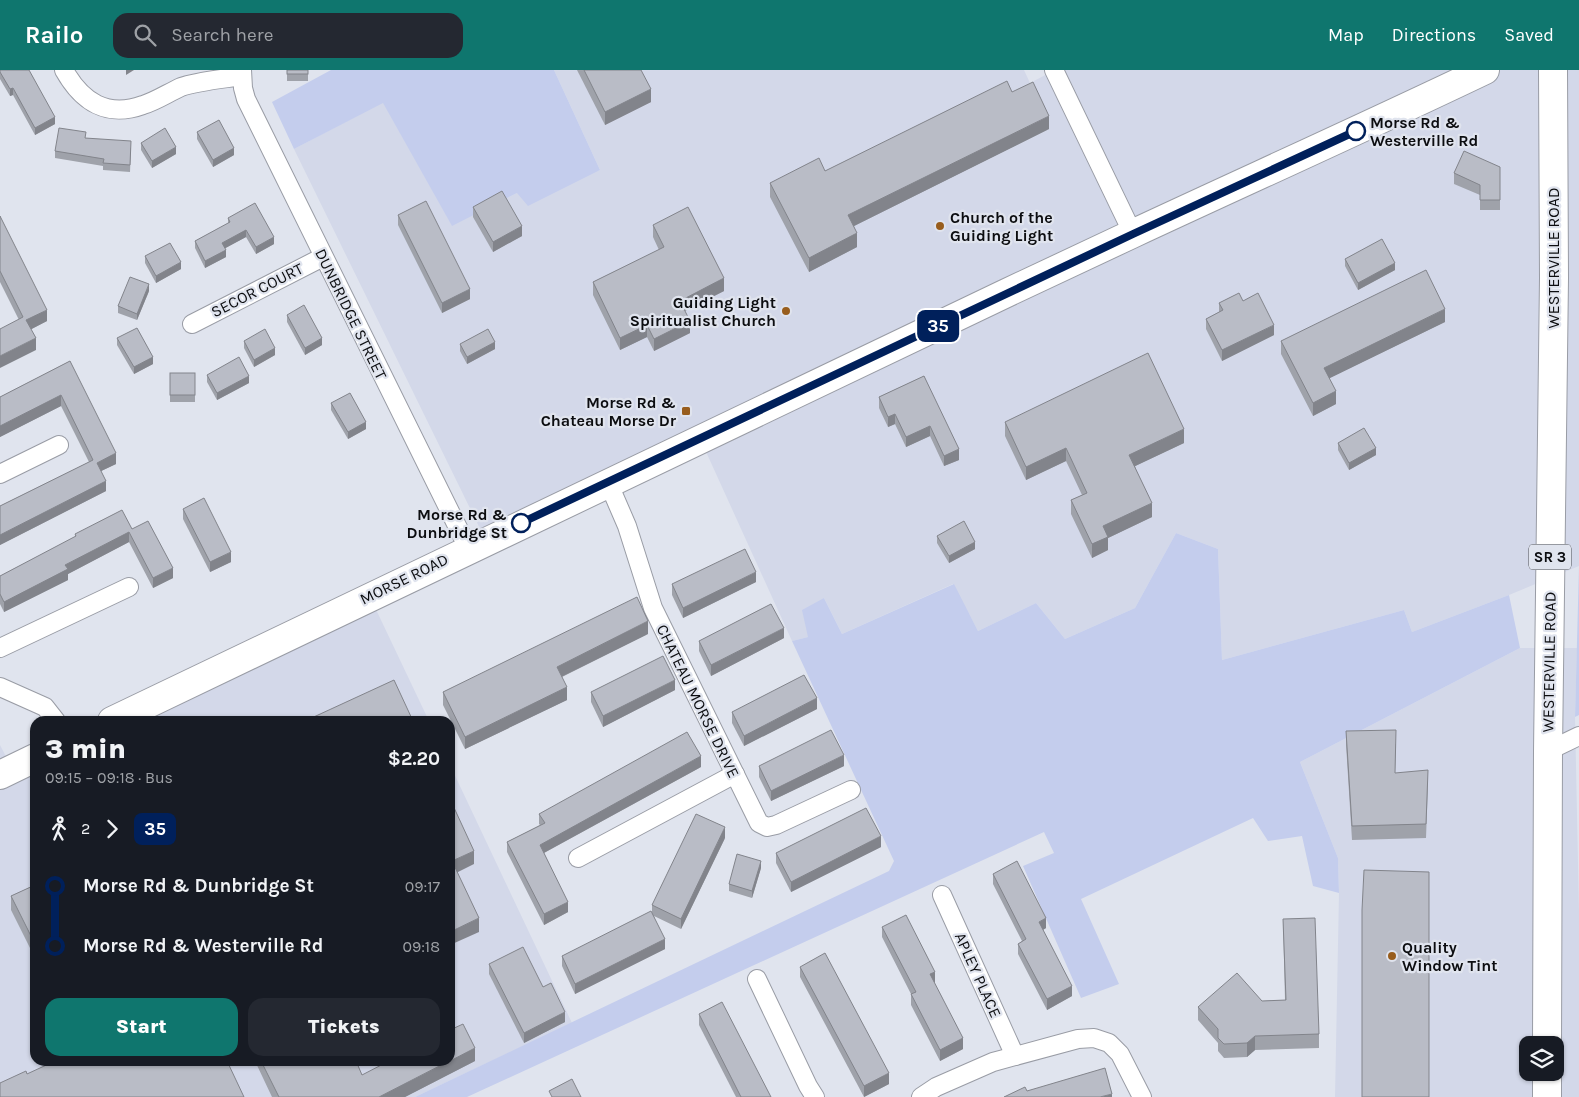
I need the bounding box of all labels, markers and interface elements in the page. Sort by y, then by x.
search box [113,13,463,58]
text: Railo [25,21,83,49]
icon: search [131,21,159,49]
text: Search here [171,24,273,46]
text: Map [1328,24,1364,46]
text: Directions [1392,24,1476,46]
text: Saved [1504,24,1554,46]
place label: Morse Rd & Westerville Rd [1370,113,1478,150]
marker: Morse Rd & Westerville Rd [1346,121,1366,141]
street label: WESTERVILLE ROAD [1544,188,1563,328]
place label: Church of the Guiding Light [950,208,1053,245]
marker: Church of the Guiding Light [934,220,946,232]
street label: DUNBRIDGE STREET [311,245,391,383]
street label: SECOR COURT [208,259,306,321]
place label: Guiding Light Spiritualist Church [630,293,776,330]
marker: Guiding Light Spiritualist Church [780,305,792,317]
line badge: 35 [916,310,960,342]
text: 35 [927,315,949,337]
place label: Morse Rd & Chateau Morse Dr [541,393,677,430]
marker: Morse Rd & Chateau Morse Dr [680,405,692,417]
place label: Morse Rd & Dunbridge St [406,505,507,542]
marker: Morse Rd & Dunbridge St [511,513,531,533]
road number: SR 3 [1529,544,1571,570]
street label: MORSE ROAD [357,549,451,609]
street label: WESTERVILLE ROAD [1538,591,1560,733]
street label: CHATEAU MORSE DRIVE [653,621,743,781]
text: 3 min [45,732,126,765]
text: $2.20 [388,748,440,770]
text: 09:15 – 09:18 · Bus [45,768,173,787]
icon: walk [45,815,73,843]
icon: forward [98,815,126,843]
text: 35 [144,818,166,840]
text: 2 [81,819,90,838]
text: Morse Rd & Dunbridge St [83,875,314,897]
text: 09:17 [405,877,440,896]
street label: APLEY PLACE [951,929,1005,1021]
text: Morse Rd & Westerville Rd [83,935,323,957]
text: 09:18 [402,937,440,956]
place label: Quality Window Tint [1402,938,1497,975]
marker: Quality Window Tint [1386,950,1398,962]
button: Start [45,998,238,1056]
button: Tickets [248,998,440,1056]
map controls [1519,1036,1564,1081]
button: layers [1519,1036,1564,1081]

